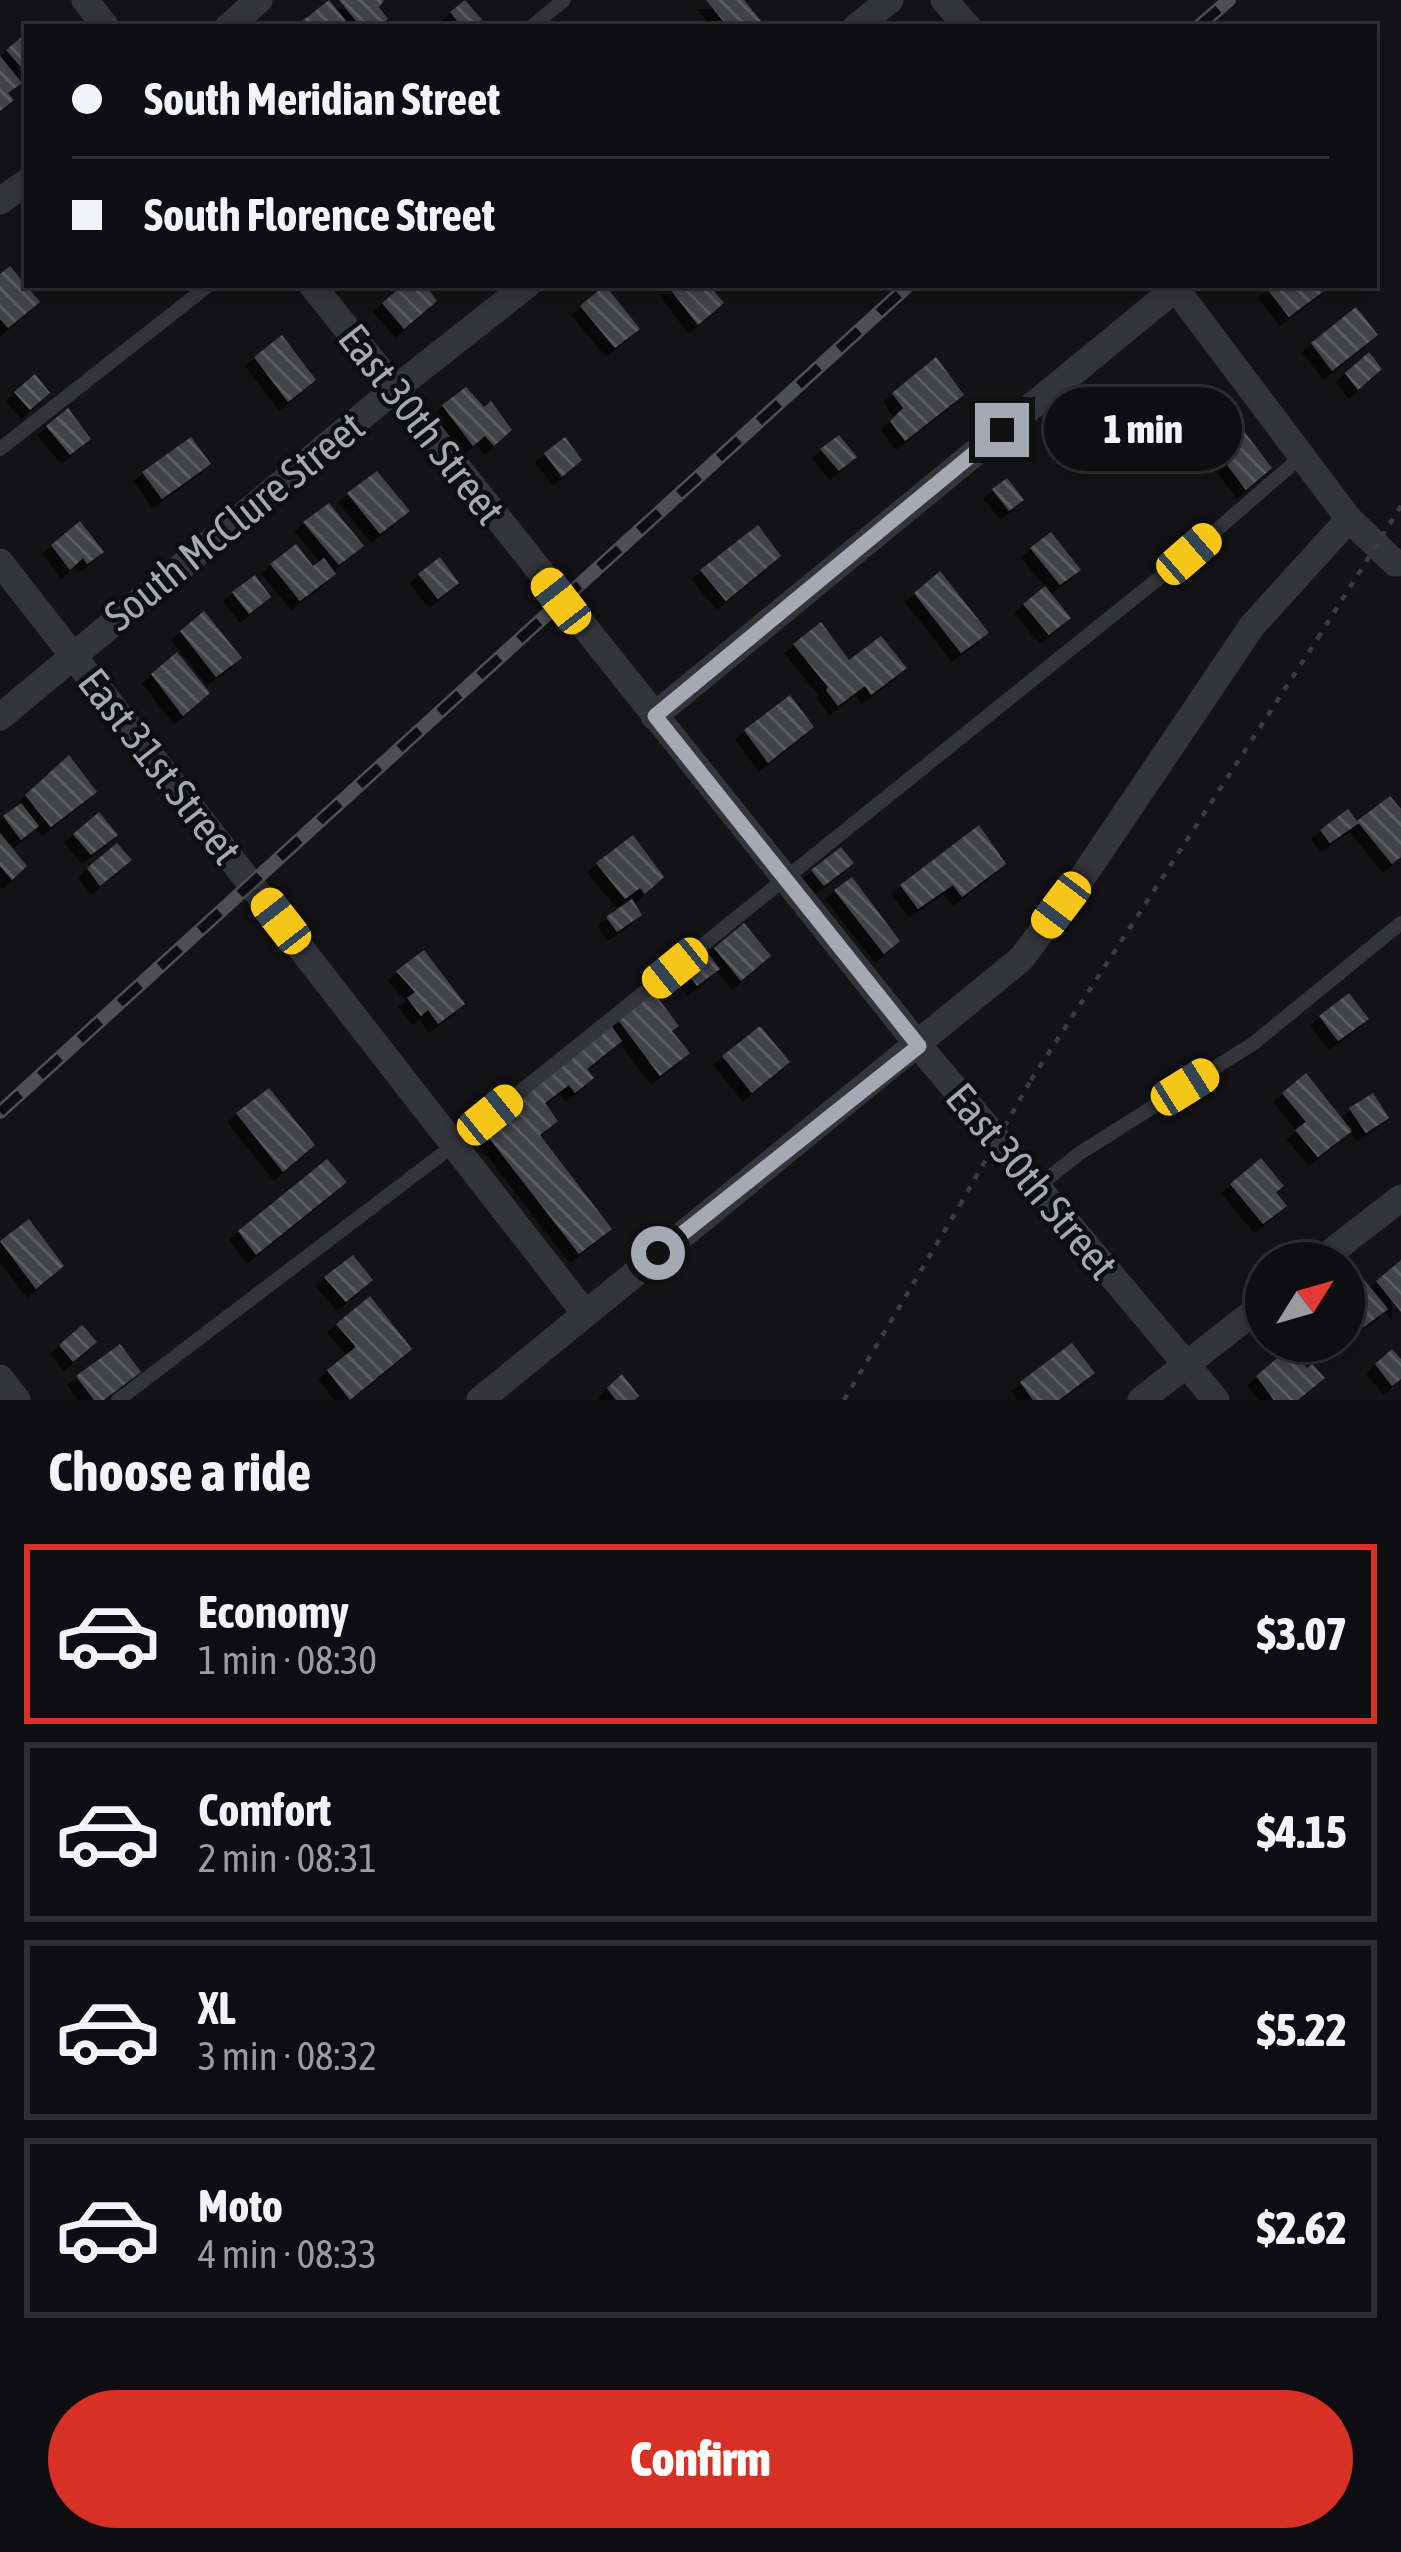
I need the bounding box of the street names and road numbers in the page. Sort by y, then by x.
street label: East 30th Street [329,315,515,533]
street label: South McClure Street [95,402,373,640]
street label: East 31st Street [69,659,251,873]
street label: East 30th Street [936,1074,1128,1288]

